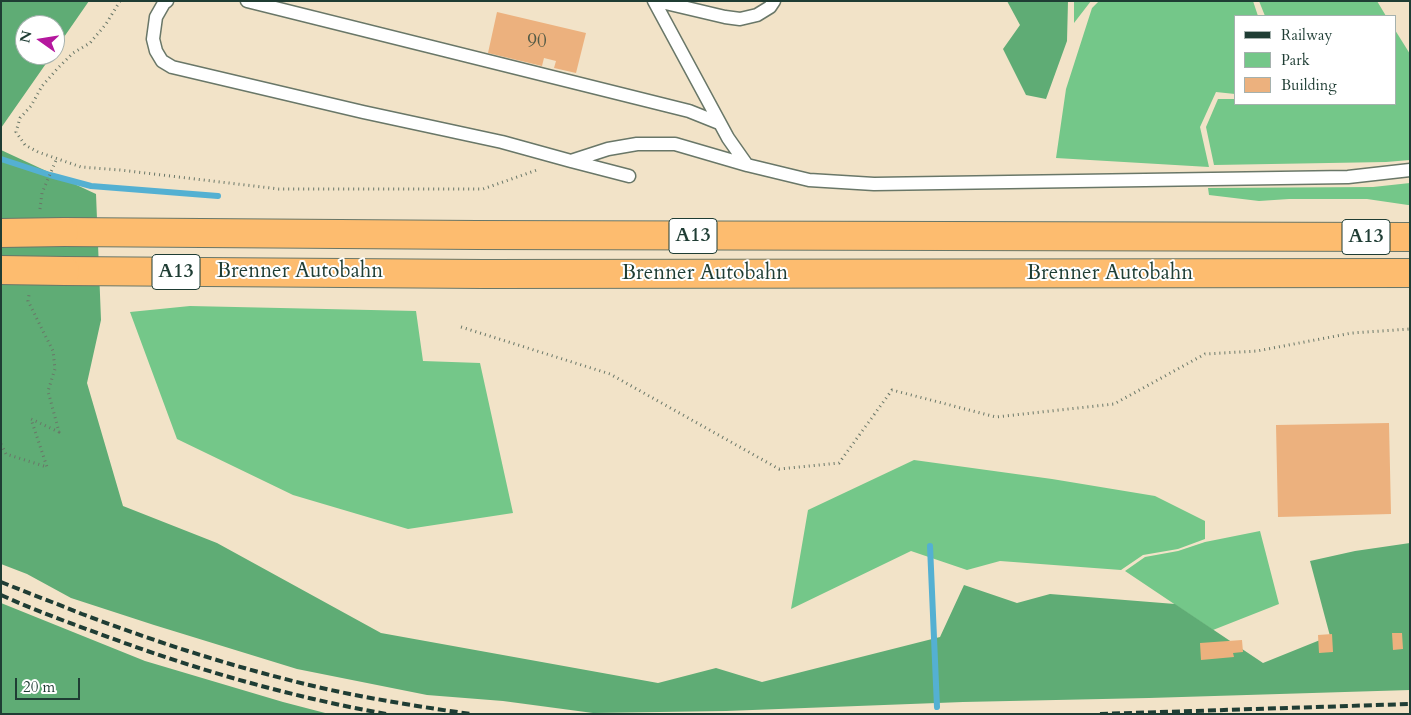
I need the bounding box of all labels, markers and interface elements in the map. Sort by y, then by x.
north arrow [15,15,65,65]
legend [1234,15,1396,105]
text: Railway [1281,25,1332,45]
text: N [15,29,36,45]
house number: 90 [527,32,547,54]
text: Park [1281,50,1310,70]
text: Building [1281,75,1337,95]
road number: A13 [669,218,717,254]
road number: A13 [1342,220,1390,254]
road number: A13 [152,254,200,290]
street label: Brenner Autobahn [217,259,383,285]
street label: Brenner Autobahn [622,261,788,287]
street label: Brenner Autobahn [1027,261,1193,287]
scale bar [18,668,82,700]
text: 20 m [23,677,55,697]

